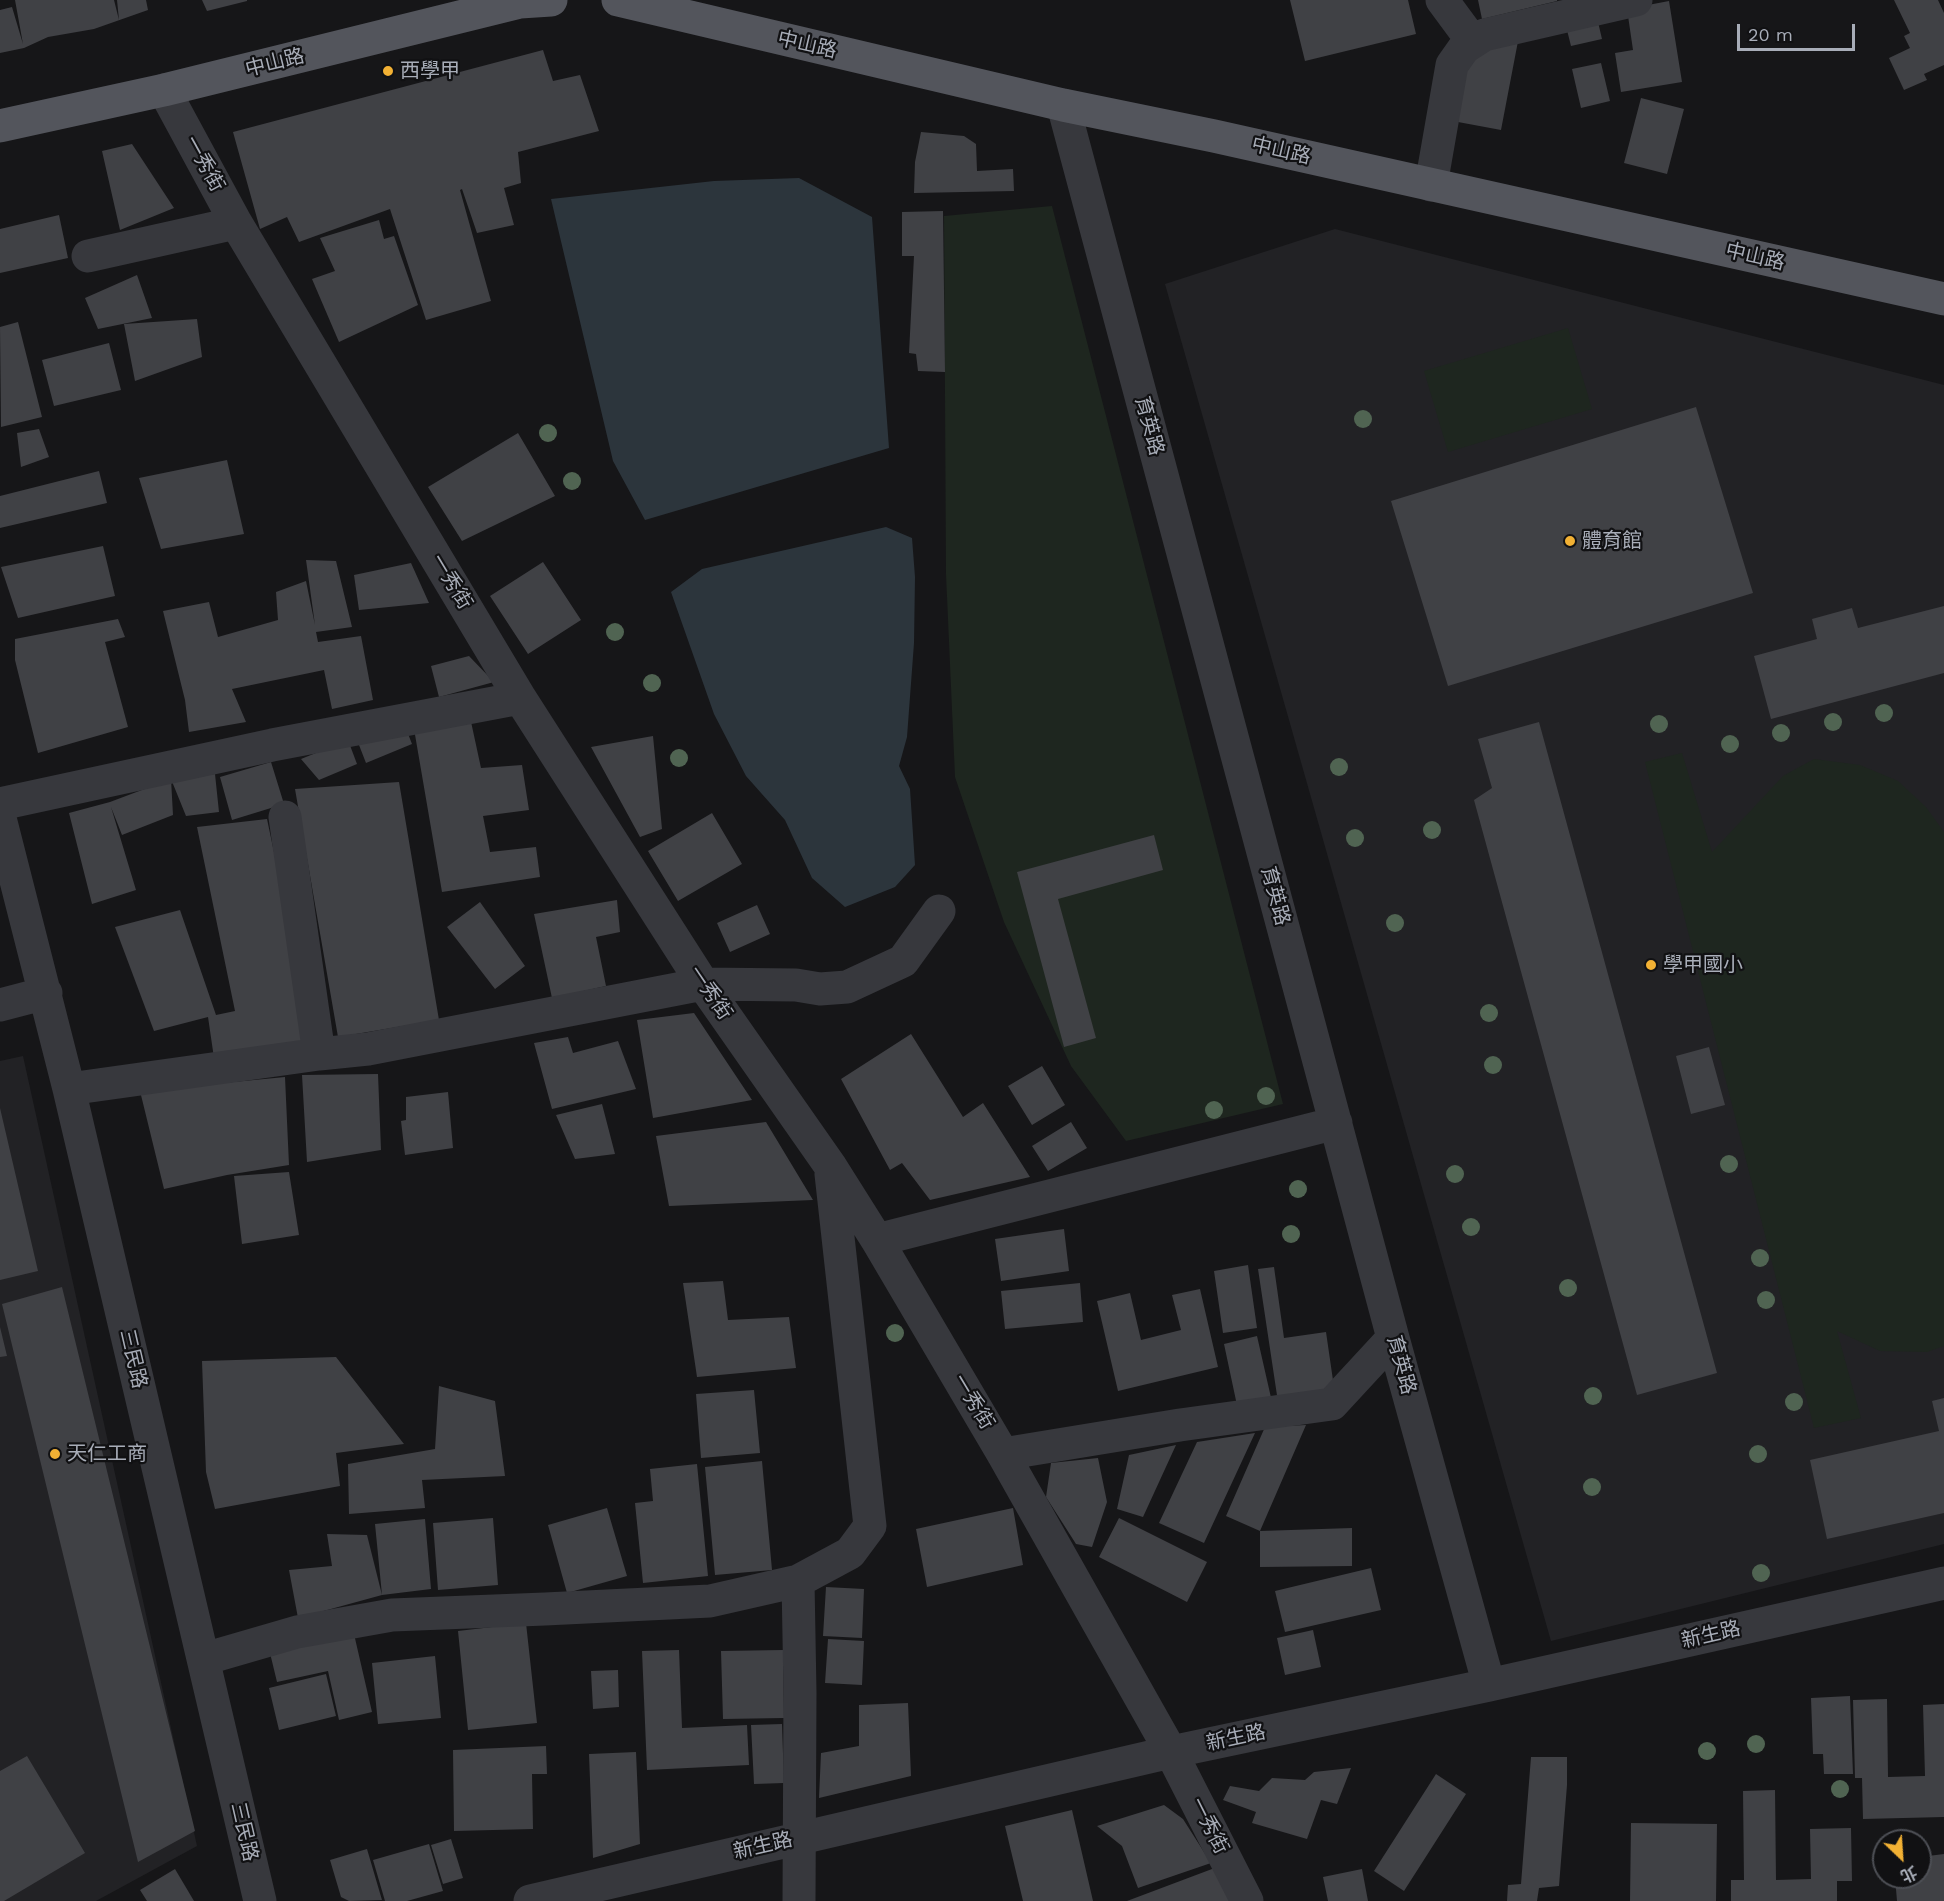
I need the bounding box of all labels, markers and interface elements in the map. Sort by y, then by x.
scale bar [1740,12,1858,50]
text: 20 m [1748,24,1793,45]
street label: 中山路 [775,27,839,63]
street label: 中山路 [243,44,307,82]
place label: 西學甲 [400,59,460,83]
marker: 西學甲 [381,64,395,78]
street label: 一秀街 [179,132,229,196]
street label: 中山路 [1249,133,1313,169]
street label: 中山路 [1723,239,1787,275]
street label: 育英路 [1130,394,1168,458]
place label: 體育館 [1582,529,1642,553]
marker: 體育館 [1563,534,1577,548]
street label: 一秀街 [425,550,477,614]
street label: 育英路 [1256,864,1294,928]
place label: 學甲國小 [1663,953,1743,977]
marker: 學甲國小 [1644,958,1658,972]
street label: 一秀街 [683,961,737,1025]
street label: 三民路 [115,1327,151,1391]
street label: 育英路 [1382,1333,1420,1397]
street label: 一秀街 [947,1370,999,1434]
place label: 天仁工商 [67,1442,147,1466]
marker: 天仁工商 [48,1447,62,1461]
street label: 新生路 [1679,1617,1743,1653]
street label: 新生路 [1204,1720,1268,1756]
street label: 一秀街 [1185,1794,1233,1858]
street label: 三民路 [226,1800,262,1864]
street label: 新生路 [731,1828,795,1864]
north arrow [1872,1829,1932,1889]
text: 北 [1898,1862,1920,1886]

